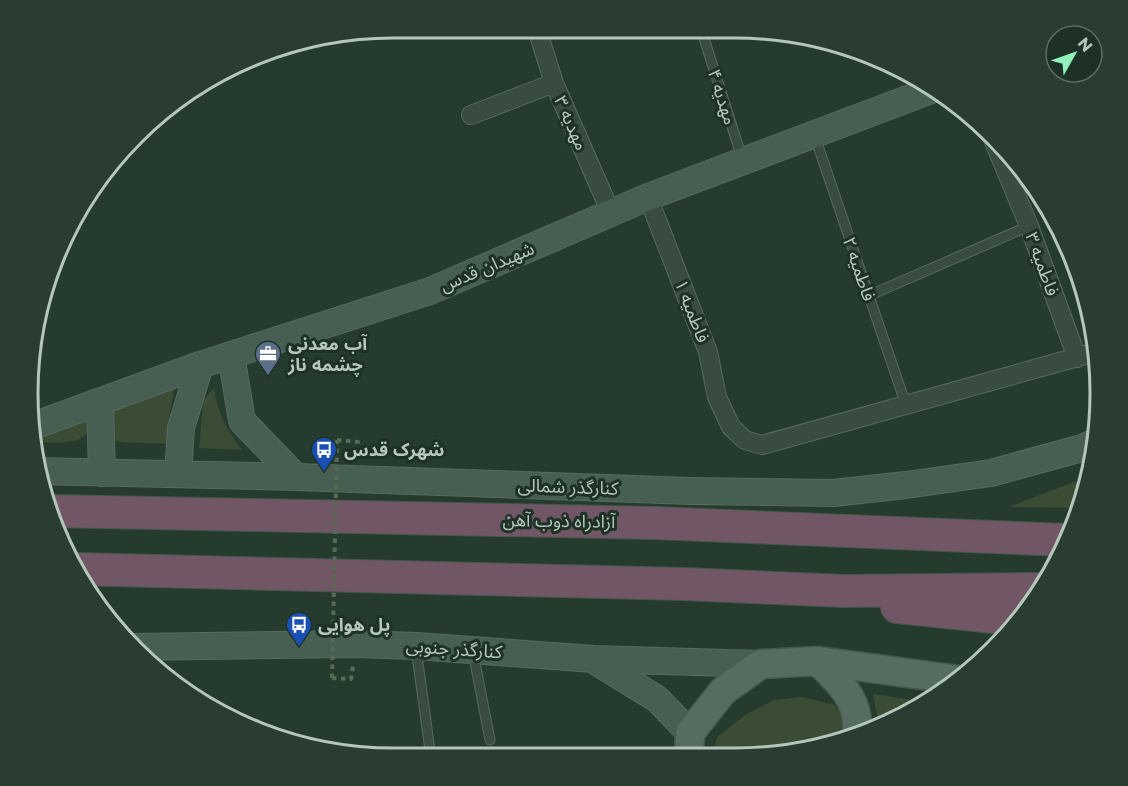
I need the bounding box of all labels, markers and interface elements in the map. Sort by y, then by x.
north arrow [1044,24,1104,84]
text: N [1074,34,1097,56]
street label: مهدیه ۴ [703,66,741,128]
street label: مهدیه ۳ [549,92,593,154]
street label: فاطمیه ۳ [1020,229,1064,299]
street label: فاطمیه ۲ [838,234,880,304]
street label: شهیدان قدس [437,237,537,297]
street label: فاطمیه ۱ [670,276,714,346]
place label: آب معدنی چشمه ناز [287,333,368,377]
office icon: آب معدنی چشمه ناز [253,339,283,377]
bus stop icon: شهرک قدس [309,435,339,473]
place label: شهرک قدس [344,439,444,461]
street label: کنارگذر شمالی [517,474,619,500]
street label: آزادراه ذوب آهن [502,509,616,533]
bus stop icon: پل هوایی [284,610,314,648]
place label: پل هوایی [318,614,391,637]
street label: کنارگذر جنوبی [405,635,503,663]

